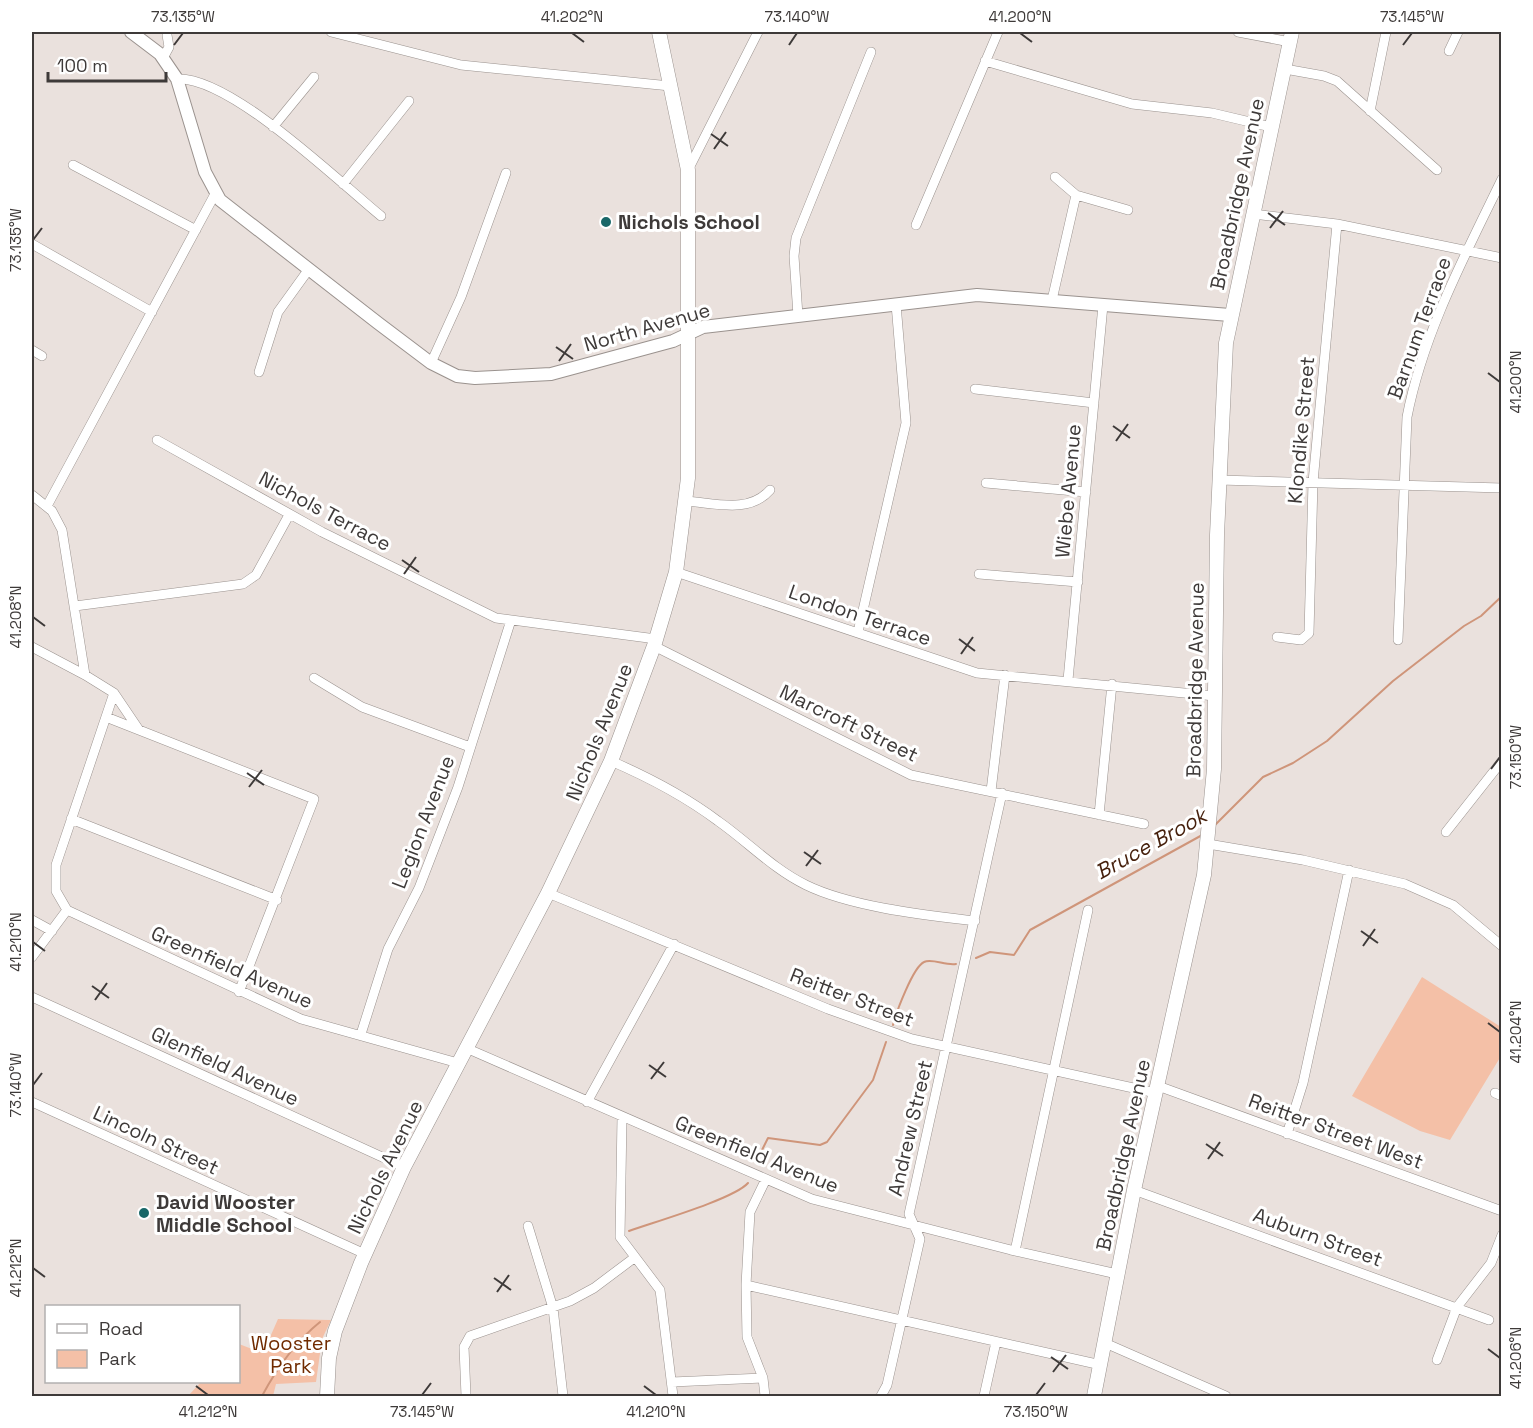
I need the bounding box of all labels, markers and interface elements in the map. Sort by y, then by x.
text: 73.135°W [151,7,215,26]
text: 41.202°N [541,7,603,26]
text: 73.140°W [765,7,829,26]
text: 41.200°N [988,7,1052,26]
text: 73.145°W [1380,7,1444,26]
scale bar [48,45,166,83]
text: 100 m [57,54,108,77]
street label: Broadbridge Avenue [1204,96,1270,292]
text: 73.135°W [6,208,25,272]
place label: Nichols School [618,209,760,235]
marker: Nichols School [599,215,613,229]
street label: Barnum Terrace [1381,253,1457,403]
street label: North Avenue [581,297,713,357]
text: 41.200°N [1506,350,1525,414]
street label: Klondike Street [1282,355,1320,505]
street label: Wiebe Avenue [1049,423,1087,559]
street label: Nichols Terrace [254,465,396,557]
street label: London Terrace [785,578,935,652]
street label: Broadbridge Avenue [1180,582,1210,778]
text: 41.208°N [6,586,25,648]
street label: Nichols Avenue [560,660,638,804]
street label: Marcroft Street [775,678,923,768]
text: 73.150°W [1506,725,1525,789]
street label: Legion Avenue [386,752,460,892]
water label: Bruce Brook [1090,800,1214,885]
text: 41.210°N [6,912,25,972]
street label: Greenfield Avenue [147,920,317,1014]
street label: Reitter Street [786,961,918,1033]
text: 41.204°N [1506,1001,1525,1063]
street label: Glenfield Avenue [147,1020,303,1112]
text: 73.140°W [6,1053,25,1117]
street label: Andrew Street [882,1057,938,1199]
street label: Broadbridge Avenue [1090,1057,1156,1253]
street label: Reitter Street West [1245,1087,1427,1175]
street label: Nichols Avenue [341,1096,429,1238]
street label: Lincoln Street [89,1100,223,1180]
street label: Greenfield Avenue [671,1109,843,1199]
place label: David Wooster Middle School [156,1189,295,1238]
street label: Auburn Street [1250,1202,1386,1272]
marker: David Wooster Middle School [137,1206,151,1220]
text: 41.212°N [6,1238,25,1298]
legend [45,1305,240,1383]
text: Road [99,1317,143,1340]
text: 41.206°N [1506,1327,1525,1389]
park label: Wooster Park [251,1330,331,1379]
text: Park [99,1347,137,1370]
text: 41.212°N [178,1402,238,1421]
text: 73.145°W [390,1402,454,1421]
text: 41.210°N [626,1402,686,1421]
text: 73.150°W [1004,1402,1068,1421]

